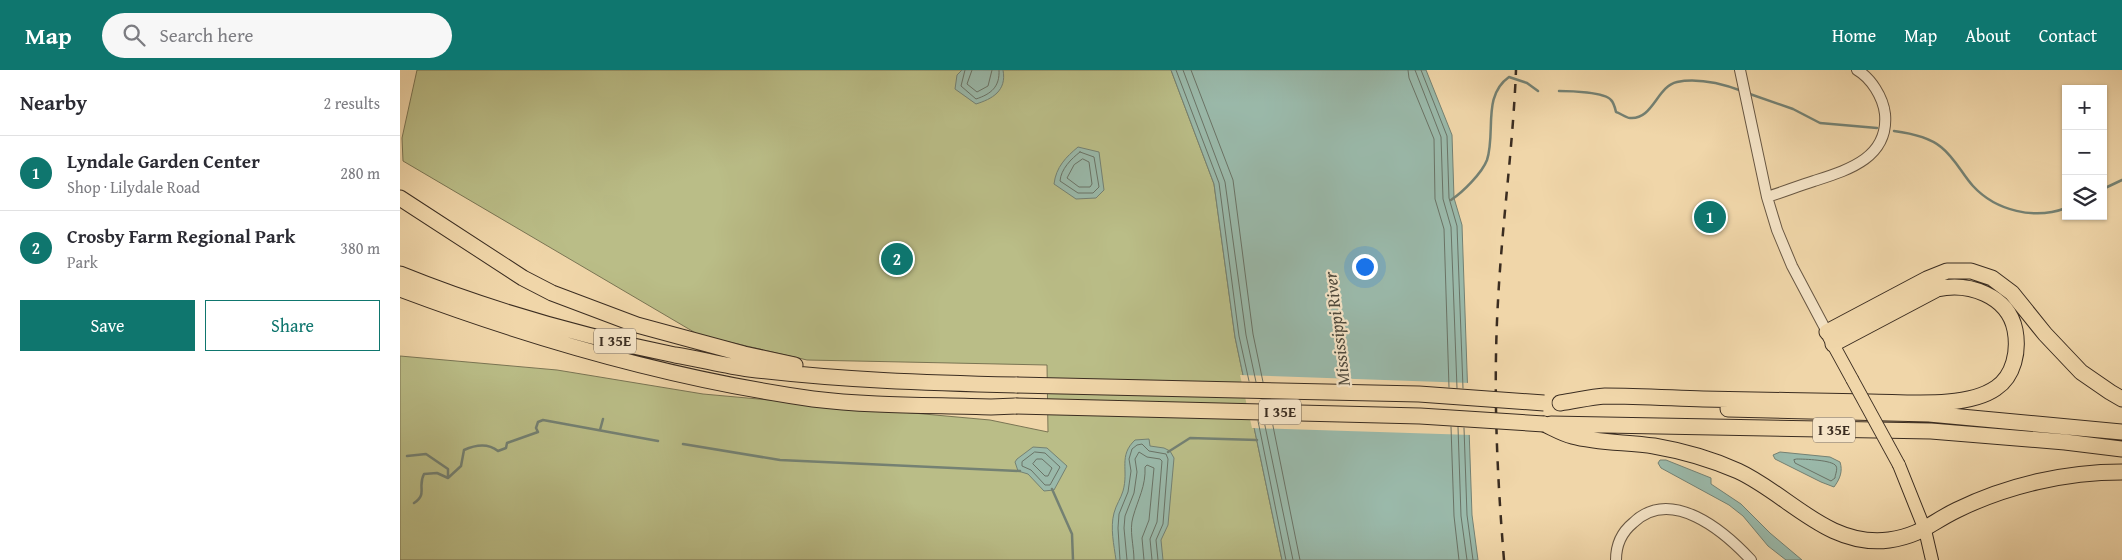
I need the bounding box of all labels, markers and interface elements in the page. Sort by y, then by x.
search box [102,13,452,58]
text: Map [25,18,72,53]
icon: search [120,21,148,49]
text: Search here [160,21,253,49]
text: Home [1832,22,1876,49]
text: Map [1904,22,1937,49]
text: About [1965,22,2011,49]
text: Contact [2039,22,2097,49]
map controls [2062,85,2107,220]
button: + [2062,85,2107,130]
text: Nearby [20,87,87,118]
text: 2 results [323,91,380,115]
button: − [2062,130,2107,175]
text: Lyndale Garden Center [67,147,260,175]
text: 1 [32,161,40,185]
text: 280 m [340,161,380,185]
text: Shop · Lilydale Road [67,175,200,199]
button: layers [2062,175,2107,220]
pin: 1 [1694,198,1726,236]
text: Crosby Farm Regional Park [67,222,295,250]
text: 2 [32,236,40,260]
text: 380 m [340,236,380,260]
pin: 2 [881,240,913,278]
text: Park [67,250,98,274]
your location [1352,254,1378,280]
water label: Mississippi River [1316,269,1357,388]
button: Save [20,300,195,351]
button: Share [205,300,380,351]
road number: I 35E [594,328,636,354]
road number: I 35E [1259,400,1301,424]
road number: I 35E [1813,418,1855,442]

